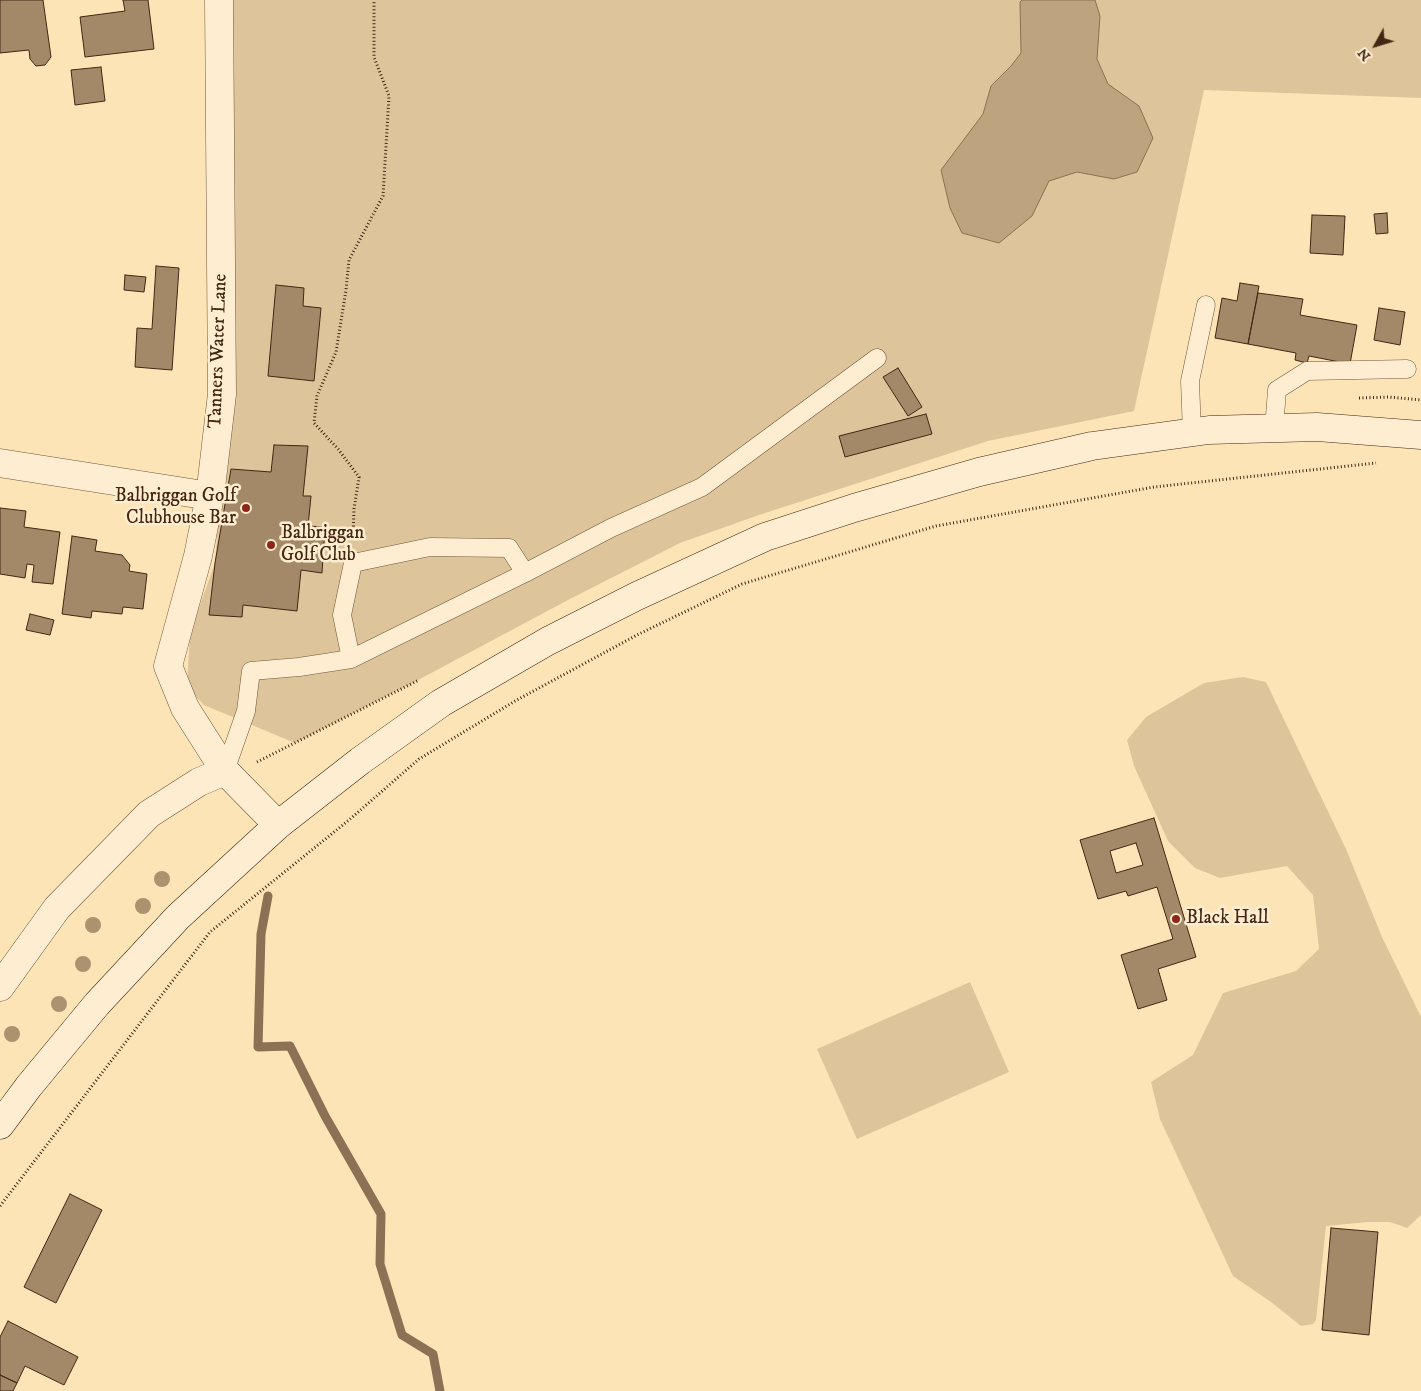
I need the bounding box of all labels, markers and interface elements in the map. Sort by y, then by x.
north arrow [1351,20,1401,70]
text: N [1354,44,1375,65]
street label: Tanners Water Lane [205,273,233,429]
place label: Balbriggan Golf Clubhouse Bar [115,486,236,530]
marker: Balbriggan Golf Clubhouse Bar [240,502,252,514]
place label: Balbriggan Golf Club [281,523,364,567]
marker: Balbriggan Golf Club [265,539,277,551]
place label: Black Hall [1186,908,1269,930]
marker: Black Hall [1170,913,1182,925]

